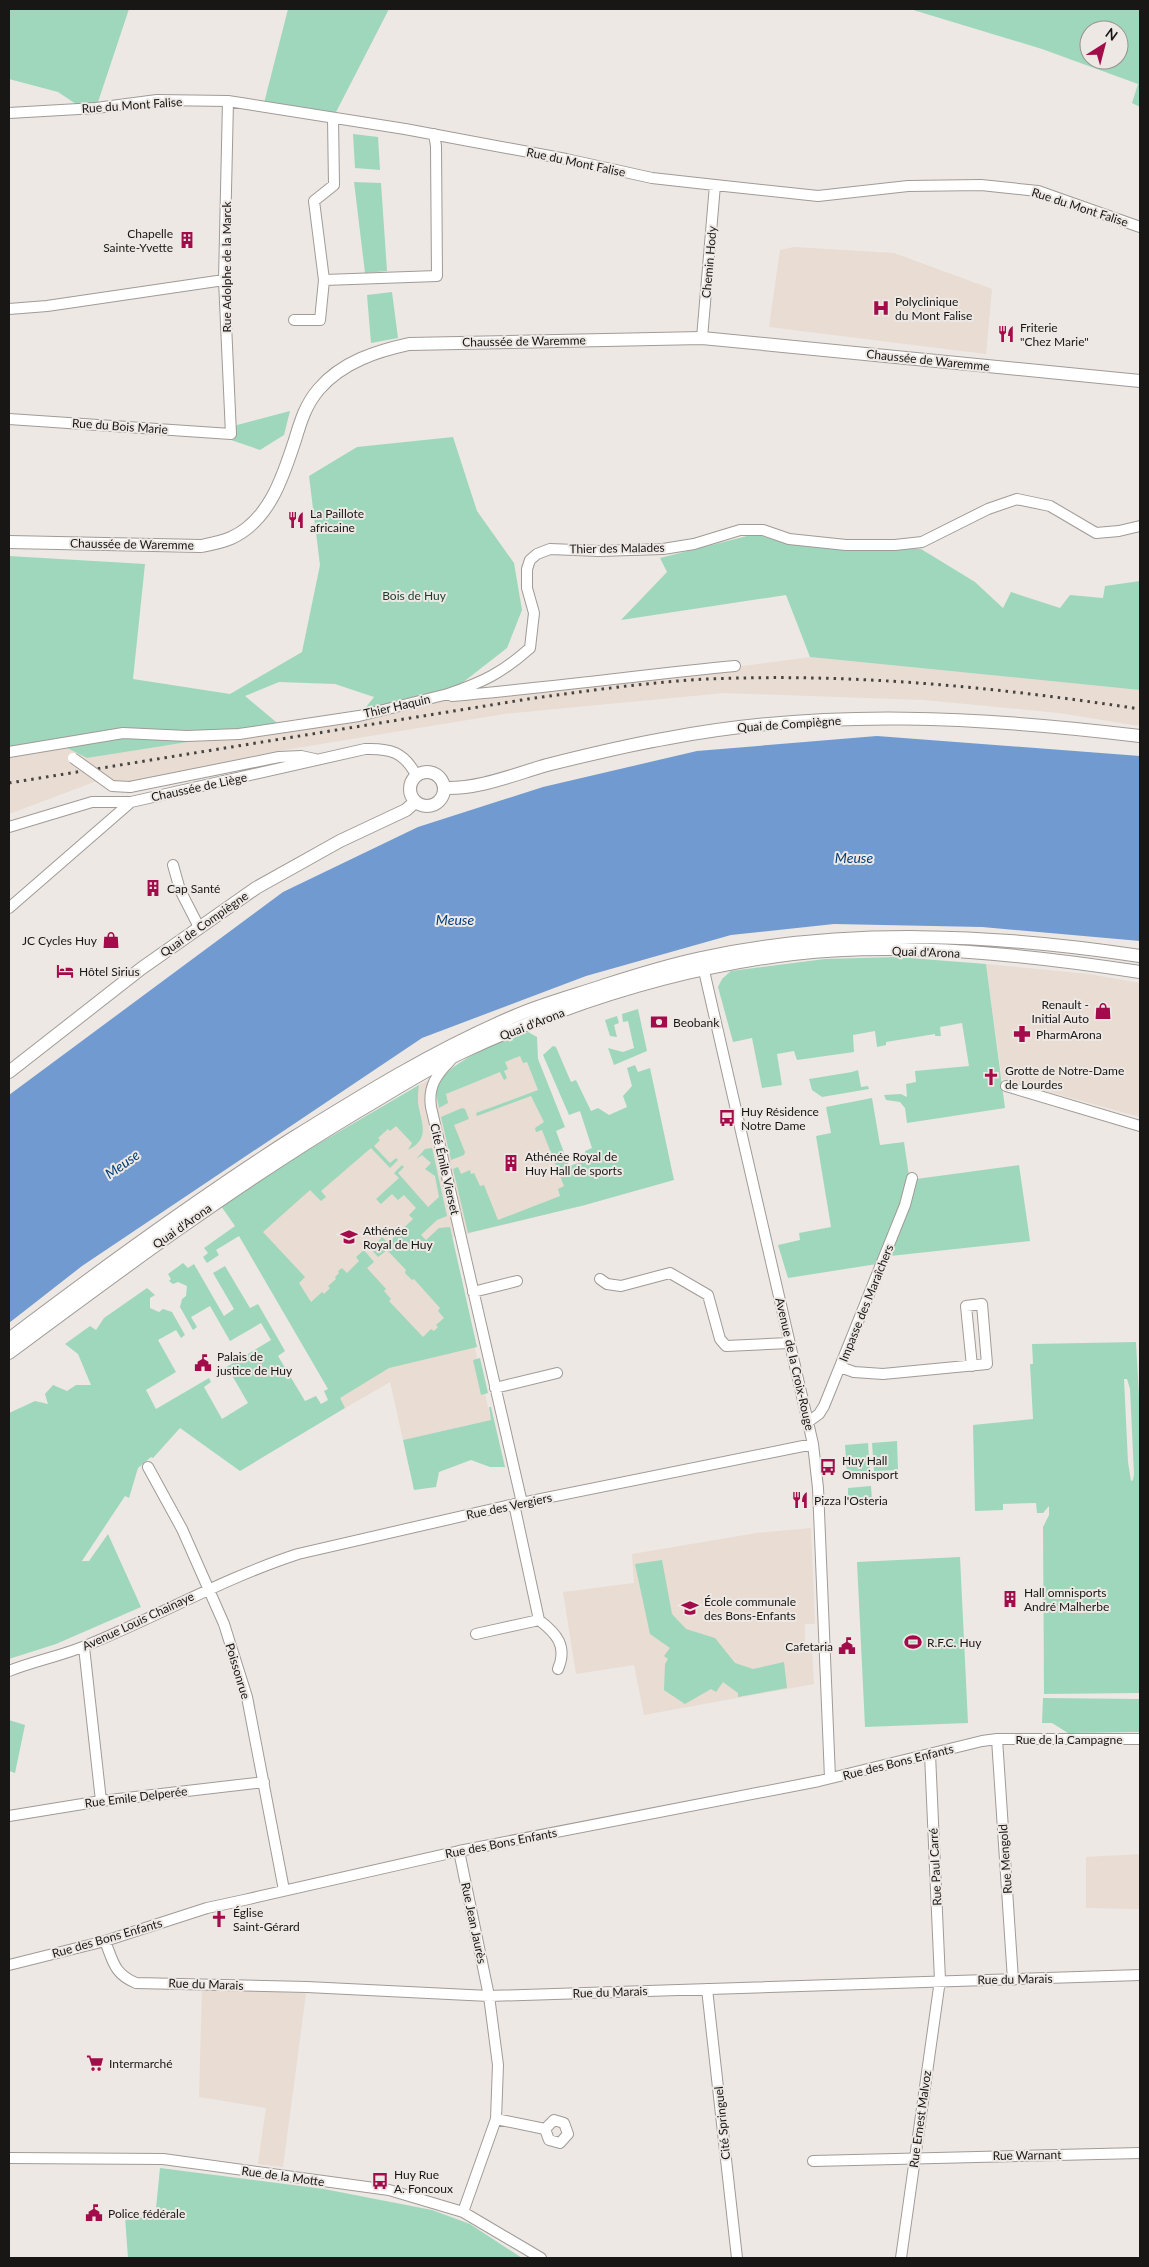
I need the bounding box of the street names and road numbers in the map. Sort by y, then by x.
street label: Rue du Mont Falise [81,94,183,116]
street label: Rue du Mont Falise [525,144,627,180]
street label: Rue du Mont Falise [1030,184,1130,230]
street label: Rue Adolphe de la Marck [219,201,234,333]
street label: Chemin Hody [698,225,720,299]
street label: Chaussée de Waremme [462,332,586,350]
street label: Chaussée de Waremme [866,346,990,374]
street label: Rue du Bois Marie [72,415,168,437]
street label: Chaussée de Waremme [70,535,194,553]
street label: Thier des Malades [569,540,665,556]
street label: Thier Haquin [362,691,432,721]
street label: Quai de Compiègne [737,713,841,735]
street label: Chaussée de Liège [150,770,248,804]
street label: Quai de Compiègne [157,888,251,960]
street label: Quai d'Arona [892,943,960,961]
street label: Quai d'Arona [497,1005,567,1043]
street label: Cité Émile Vierset [427,1122,463,1217]
street label: Quai d'Arona [150,1200,214,1252]
street label: Impasse des Maraîchers [836,1242,896,1364]
street label: Avenue de la Croix-Rouge [772,1296,818,1432]
street label: Rue des Vergiers [465,1490,553,1522]
street label: Avenue Louis Chainaye [80,1589,196,1653]
street label: Poissonrue [222,1641,254,1701]
street label: Rue de la Campagne [1015,1732,1123,1747]
street label: Rue des Bons Enfants [841,1741,955,1783]
street label: Rue Emile Delperée [84,1783,188,1811]
street label: Rue Mengold [995,1824,1015,1894]
street label: Rue des Bons Enfants [444,1825,558,1861]
street label: Rue Paul Carré [925,1828,945,1906]
street label: Rue Jean Jaurès [458,1881,490,1965]
street label: Rue des Bons Enfants [50,1915,164,1961]
street label: Rue du Marais [977,1971,1053,1987]
street label: Rue du Marais [168,1975,244,1993]
street label: Rue du Marais [572,1983,648,2001]
street label: Rue Ernest Malvoz [906,2069,934,2169]
street label: Cité Springuel [711,2086,733,2160]
street label: Rue Warnant [992,2147,1062,2163]
street label: Rue de la Motte [241,2163,325,2189]

